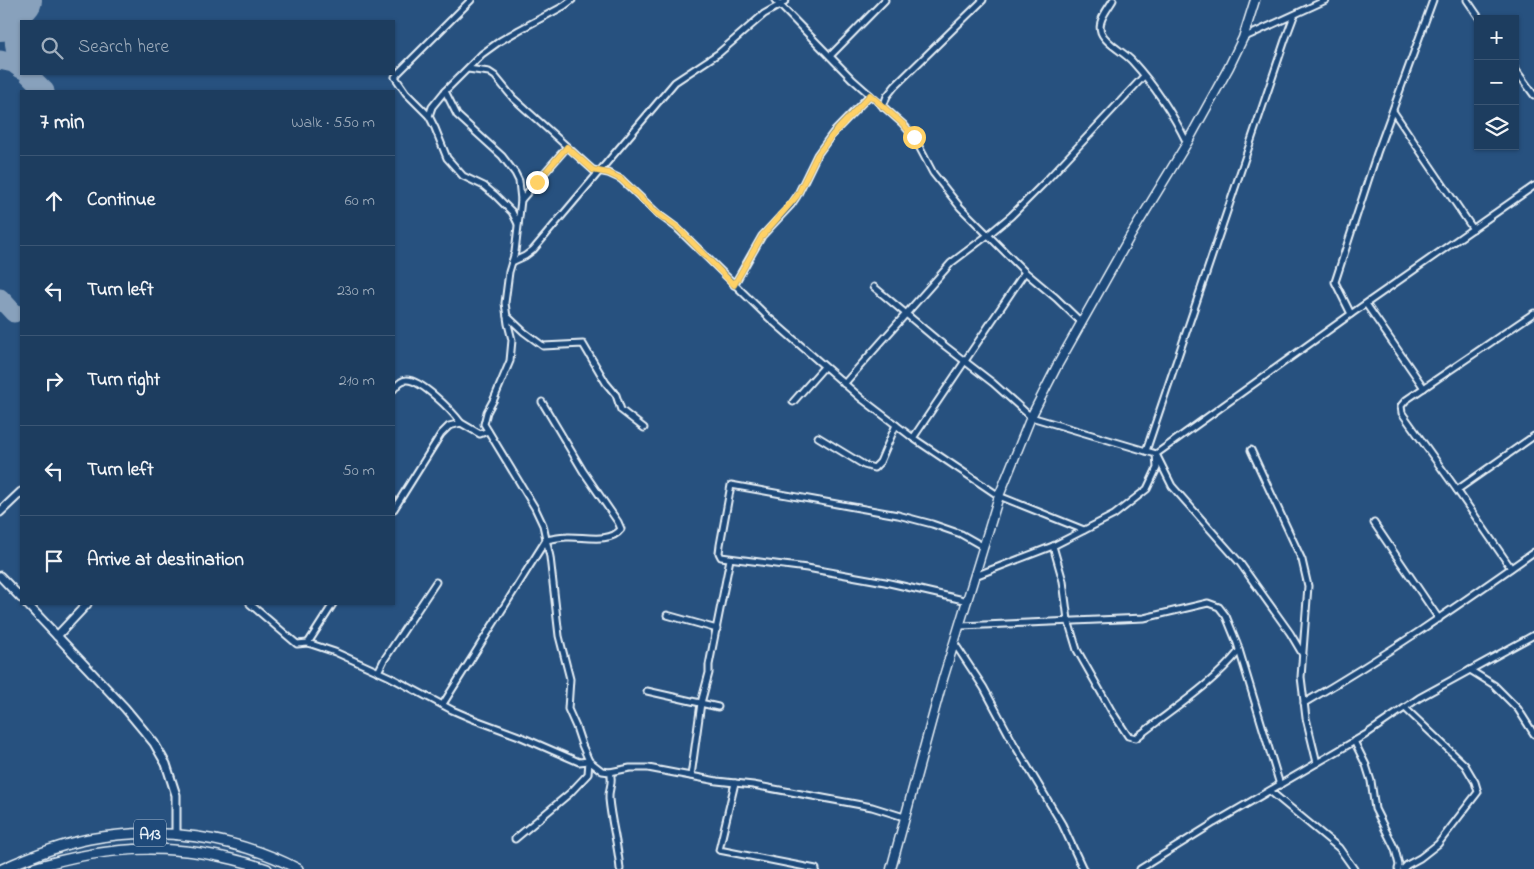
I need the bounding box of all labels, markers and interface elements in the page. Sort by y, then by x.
map controls [1474,15,1519,150]
button: + [1474,15,1519,60]
search box [20,20,395,75]
icon: search [38,34,66,62]
text: Search here [78,34,169,61]
button: − [1474,60,1519,105]
button: layers [1474,105,1519,150]
text: 7 min [40,108,84,138]
text: Walk · 550 m [291,111,375,135]
route start [903,126,926,149]
route end [526,171,549,194]
icon: ahead [40,187,68,215]
text: Continue [87,187,155,214]
text: 60 m [345,189,375,213]
icon: left [40,277,68,305]
text: Turn left [87,277,154,304]
text: 230 m [337,279,375,303]
icon: right [40,367,68,395]
text: Turn right [87,367,160,394]
text: 210 m [339,369,375,393]
icon: left [40,457,68,485]
text: Turn left [87,457,154,484]
text: 50 m [343,459,375,483]
icon: arrive [40,547,68,575]
text: Arrive at destination [87,547,244,574]
road number: A13 [134,820,166,846]

